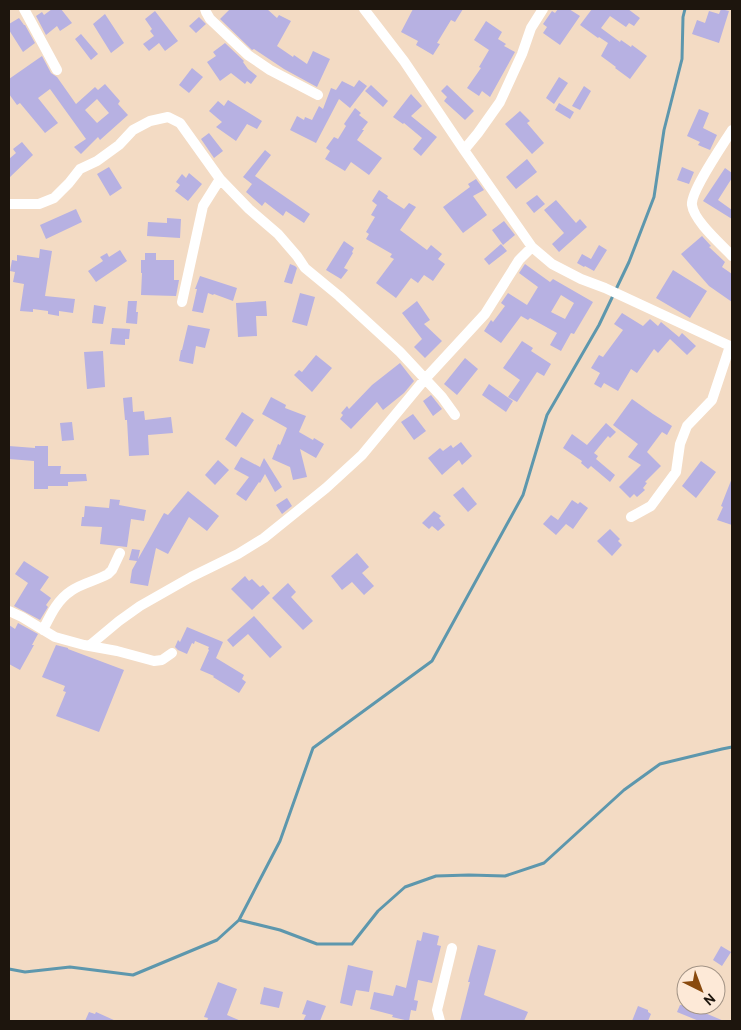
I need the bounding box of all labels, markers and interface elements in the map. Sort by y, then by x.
north arrow [676,965,726,1015]
text: N [699,989,718,1008]

